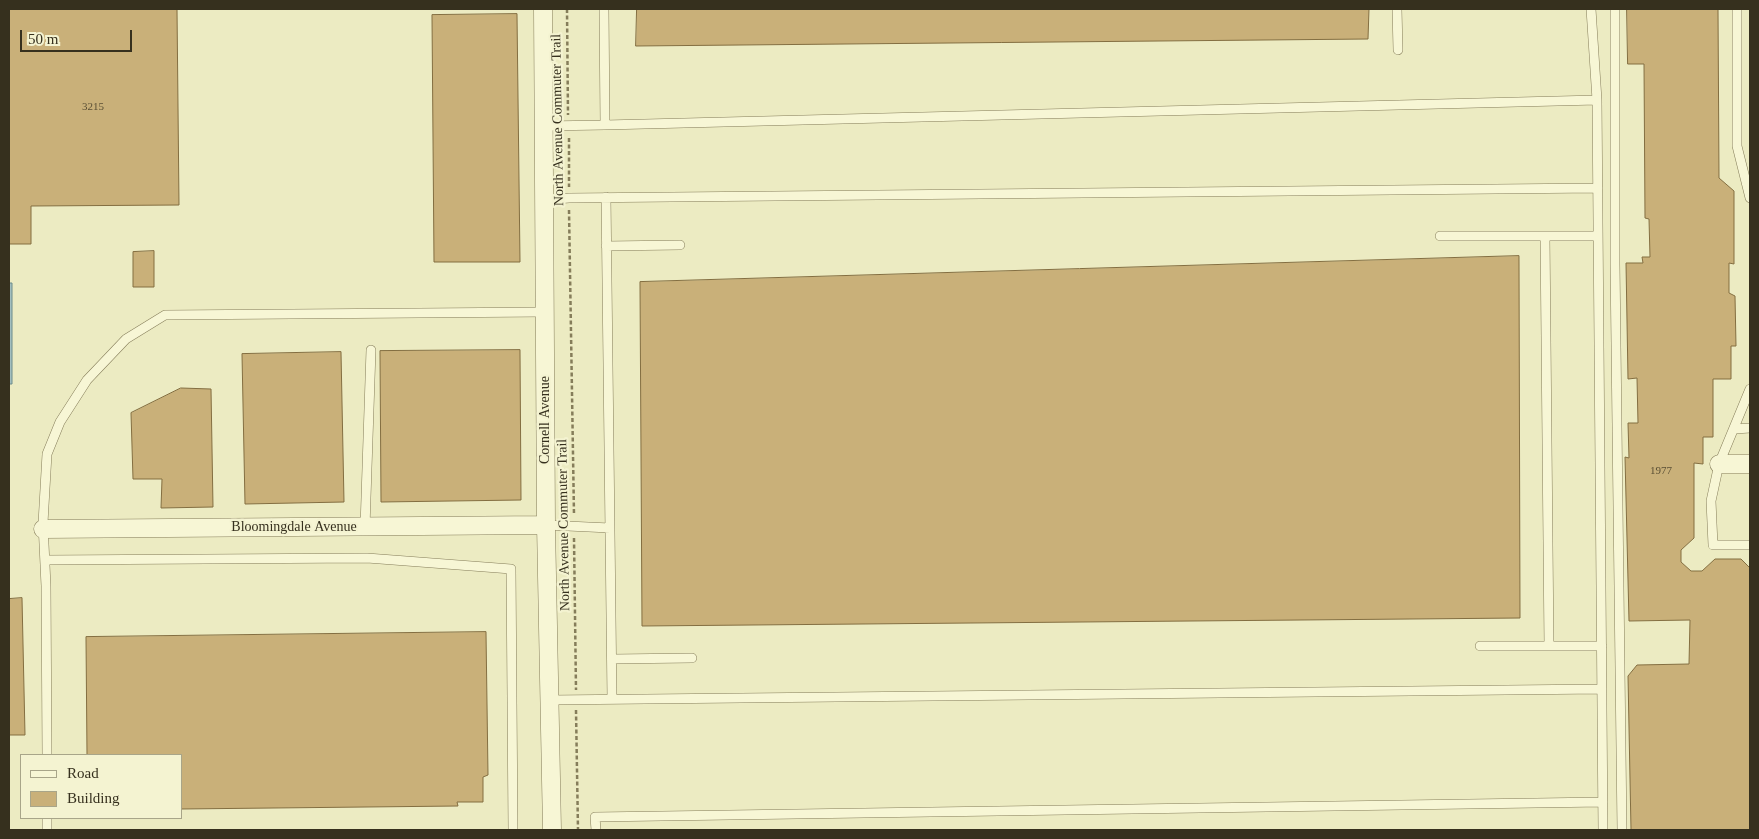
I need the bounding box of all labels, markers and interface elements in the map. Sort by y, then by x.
scale bar [22,20,135,52]
text: 50 m [28,31,58,47]
street label: North Avenue Commuter Trail [548,34,568,206]
house number: 3215 [82,100,104,114]
street label: Cornell Avenue [537,376,553,464]
street label: North Avenue Commuter Trail [554,439,574,611]
house number: 1977 [1650,464,1672,478]
street label: Bloomingdale Avenue [231,519,357,535]
legend [20,754,182,819]
text: Road [67,765,99,781]
text: Building [67,790,120,806]

